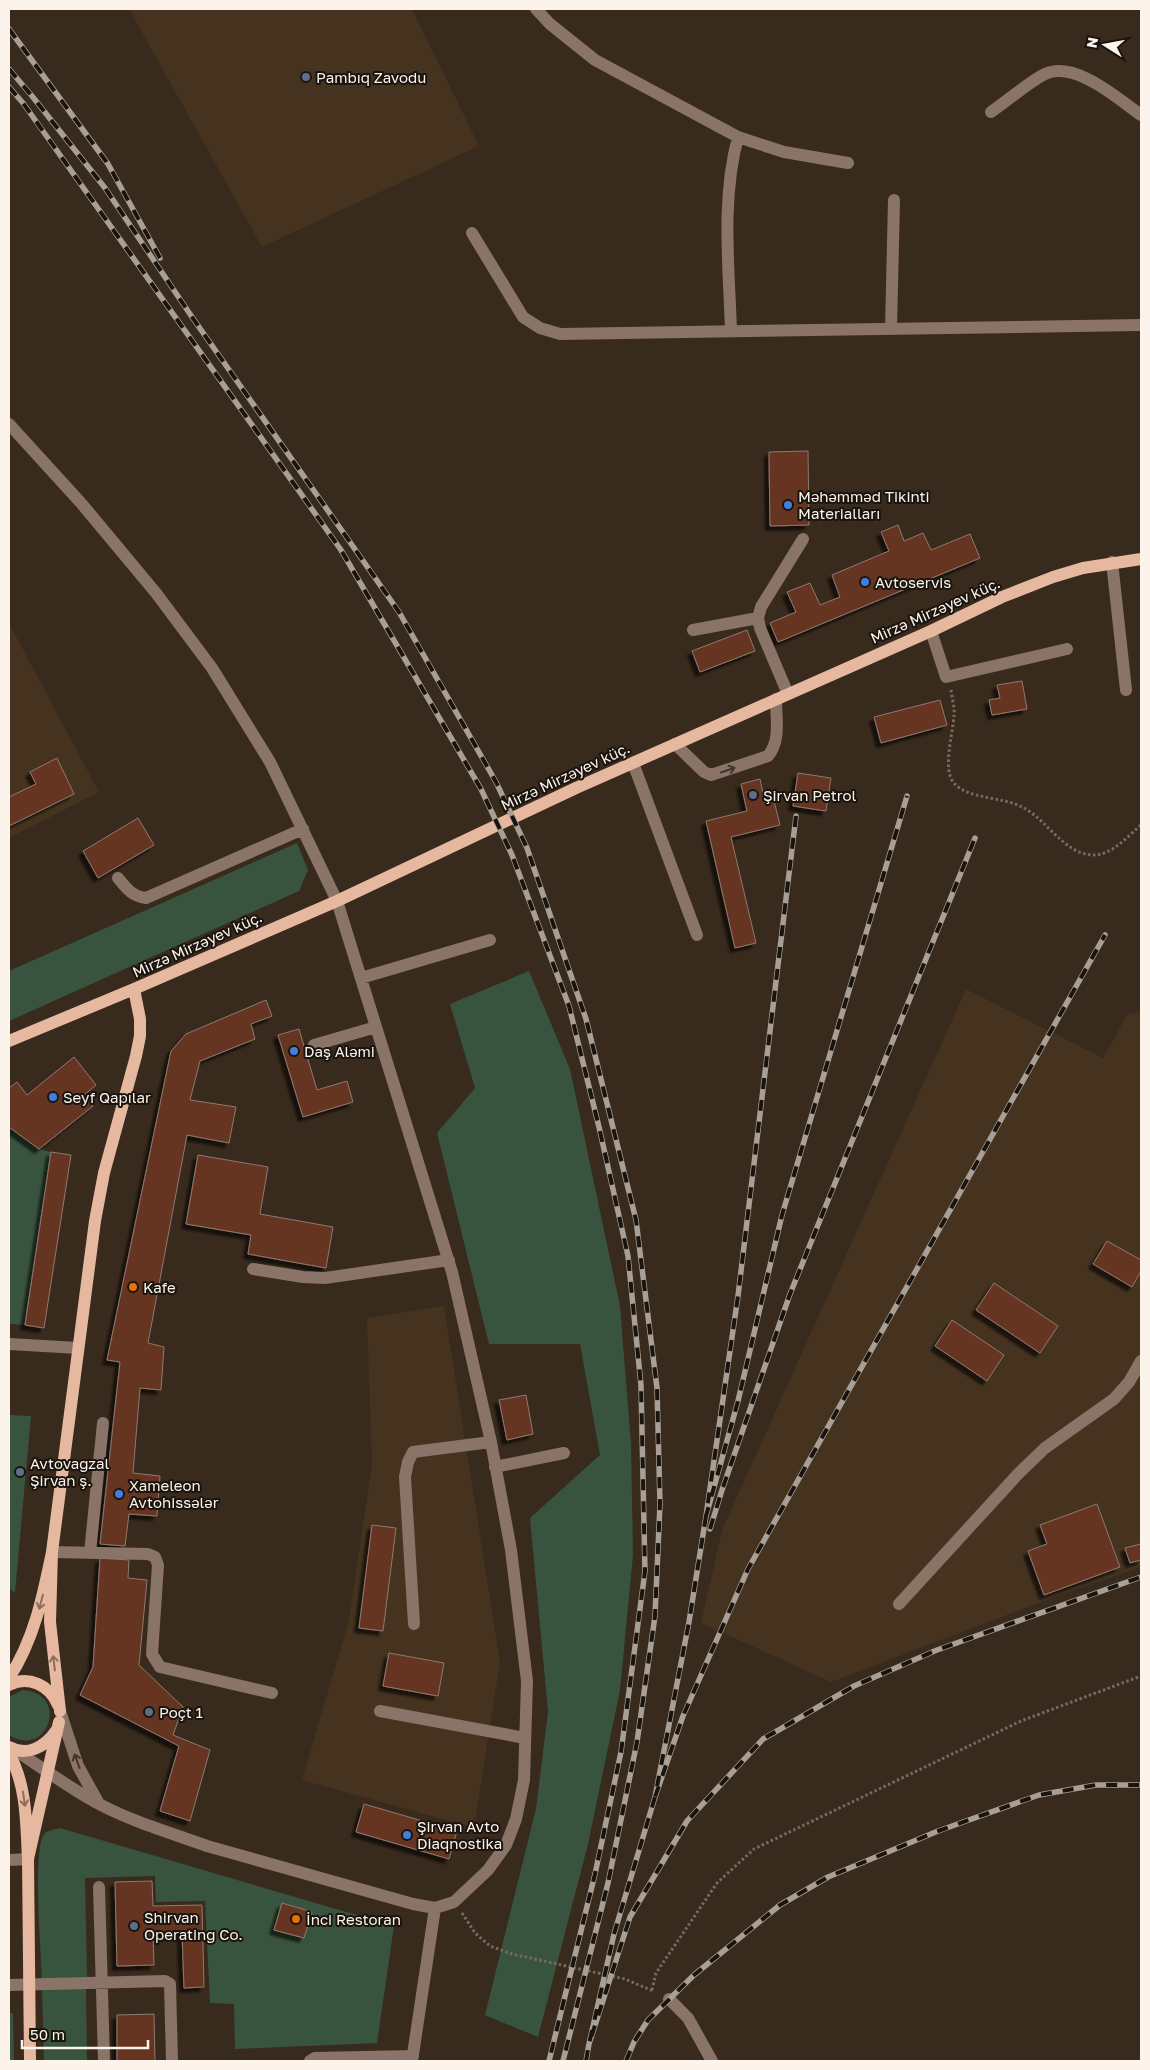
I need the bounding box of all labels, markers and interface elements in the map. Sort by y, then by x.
north arrow [1080,20,1130,70]
text: N [1082,36,1101,49]
place label: Pambıq Zavodu [316,68,426,86]
marker: Pambıq Zavodu [300,71,312,83]
place label: Məhəmməd Tikinti Materialları [798,487,930,522]
marker: Məhəmməd Tikinti Materialları [782,499,794,511]
street label: Mirzə Mirzəyev küç. [867,573,1003,647]
place label: Avtoservis [875,573,951,591]
marker: Avtoservis [859,576,871,588]
street label: Mirzə Mirzəyev küç. [498,738,632,814]
one-way arrow [720,765,736,774]
place label: Şirvan Petrol [763,786,856,804]
marker: Şirvan Petrol [747,789,759,801]
street label: Mirzə Mirzəyev küç. [129,907,265,981]
place label: Daş Aləmi [304,1042,375,1060]
marker: Daş Aləmi [288,1045,300,1057]
place label: Seyf Qapılar [63,1088,151,1106]
marker: Seyf Qapılar [47,1091,59,1103]
place label: Kafe [143,1278,176,1296]
marker: Kafe [127,1281,139,1293]
place label: Avtovağzal Şirvan ş. [30,1454,109,1489]
marker: Avtovağzal Şirvan ş. [14,1466,26,1478]
place label: Xameleon Avtohissələr [129,1476,219,1511]
marker: Xameleon Avtohissələr [113,1488,125,1500]
one-way arrow [36,1593,45,1609]
one-way arrow [49,1655,59,1671]
place label: Poçt 1 [159,1703,203,1721]
marker: Poçt 1 [143,1706,155,1718]
one-way arrow [72,1754,81,1770]
one-way arrow [19,1791,29,1807]
place label: Şirvan Avto Diaqnostika [417,1817,502,1852]
marker: Şirvan Avto Diaqnostika [401,1829,413,1841]
place label: Shirvan Operating Co. [144,1908,243,1943]
place label: İnci Restoran [306,1910,401,1928]
marker: İnci Restoran [290,1913,302,1925]
marker: Shirvan Operating Co. [128,1920,140,1932]
scale bar [22,2018,149,2050]
text: 50 m [30,2025,65,2043]

